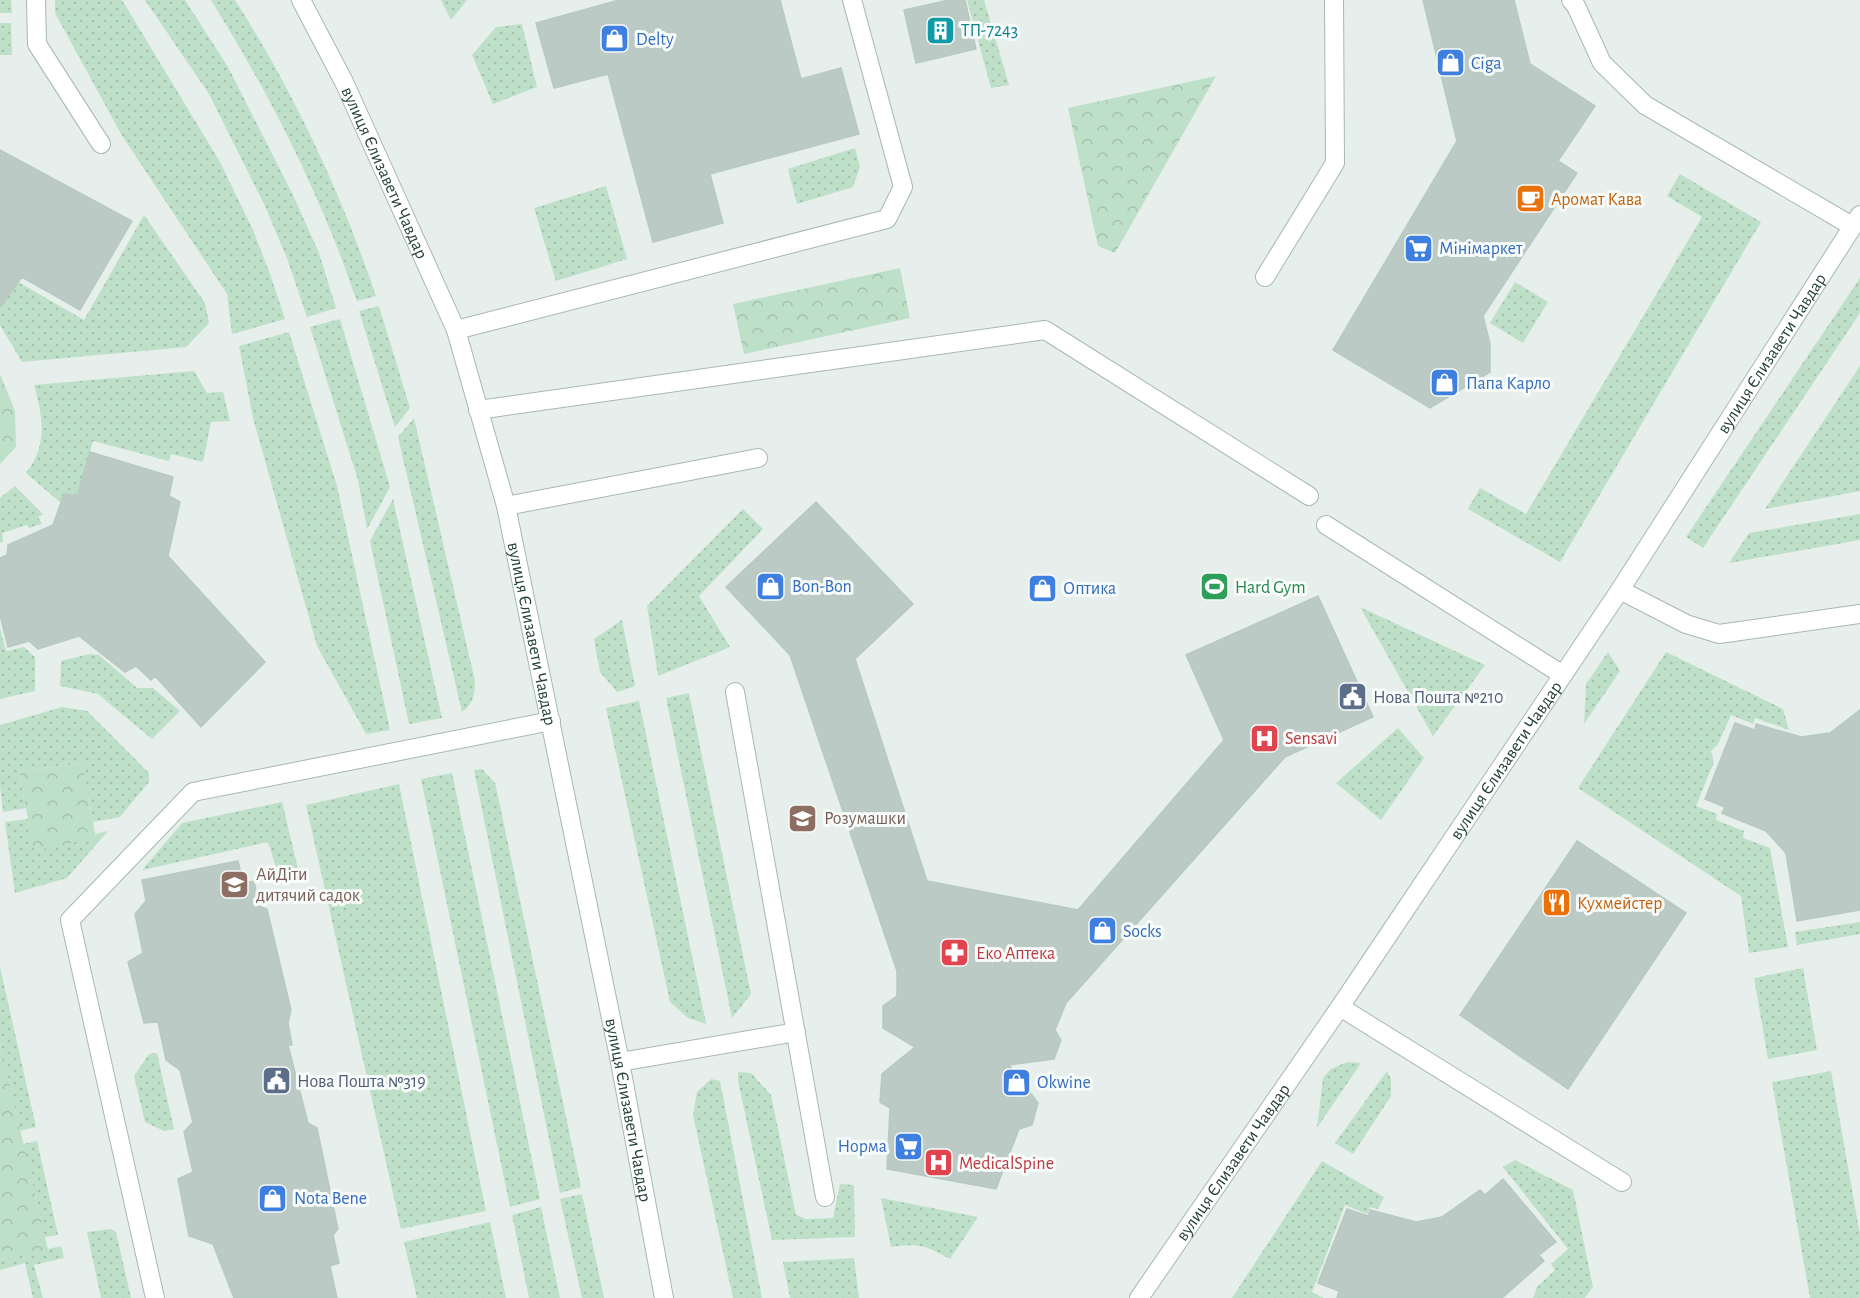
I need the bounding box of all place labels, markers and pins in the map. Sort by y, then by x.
building icon: ТП-7243 [924,14,956,46]
place label: ТП-7243 [961,22,1018,40]
shop icon: Delty [599,23,631,55]
place label: Delty [636,31,674,49]
shop icon: Ciga [1434,47,1466,79]
place label: Ciga [1471,55,1502,73]
cafe icon: Аромат Кава [1514,183,1546,215]
place label: Аромат Кава [1551,191,1642,209]
supermarket icon: Мінімаркет [1402,232,1434,264]
place label: Мінімаркет [1439,240,1523,258]
shop icon: Папа Карло [1429,367,1461,399]
place label: Папа Карло [1466,375,1551,393]
shop icon: Bon-Bon [755,570,787,602]
sports icon: Hard Gym [1198,571,1230,603]
shop icon: Оптика [1026,572,1058,604]
place label: Bon-Bon [792,578,852,596]
place label: Hard Gym [1235,579,1306,597]
place label: Оптика [1063,580,1116,598]
public building icon: Нова Пошта №210 [1336,681,1368,713]
place label: Нова Пошта №210 [1373,689,1503,707]
hospital icon: Sensavi [1248,722,1280,754]
place label: Sensavi [1285,730,1337,748]
school or university icon: Розумашки [787,802,819,834]
place label: Розумашки [824,810,906,828]
place label: АйДіти дитячий садок [256,866,361,905]
school or university icon: АйДіти дитячий садок [219,868,251,900]
restaurant icon: Кухмейстер [1540,887,1572,919]
place label: Кухмейстер [1577,895,1662,913]
shop icon: Socks [1086,915,1118,947]
place label: Socks [1123,923,1162,941]
pharmacy icon: Еко Аптека [939,937,971,969]
place label: Еко Аптека [976,945,1055,963]
public building icon: Нова Пошта №319 [260,1065,292,1097]
shop icon: Okwine [1000,1066,1032,1098]
place label: Нова Пошта №319 [297,1073,426,1091]
place label: Okwine [1037,1074,1091,1092]
supermarket icon: Норма [892,1130,924,1162]
place label: Норма [838,1138,887,1156]
hospital icon: MedicalSpine [922,1147,954,1179]
place label: MedicalSpine [959,1155,1054,1173]
shop icon: Nota Bene [257,1182,289,1214]
place label: Nota Bene [294,1190,367,1208]

